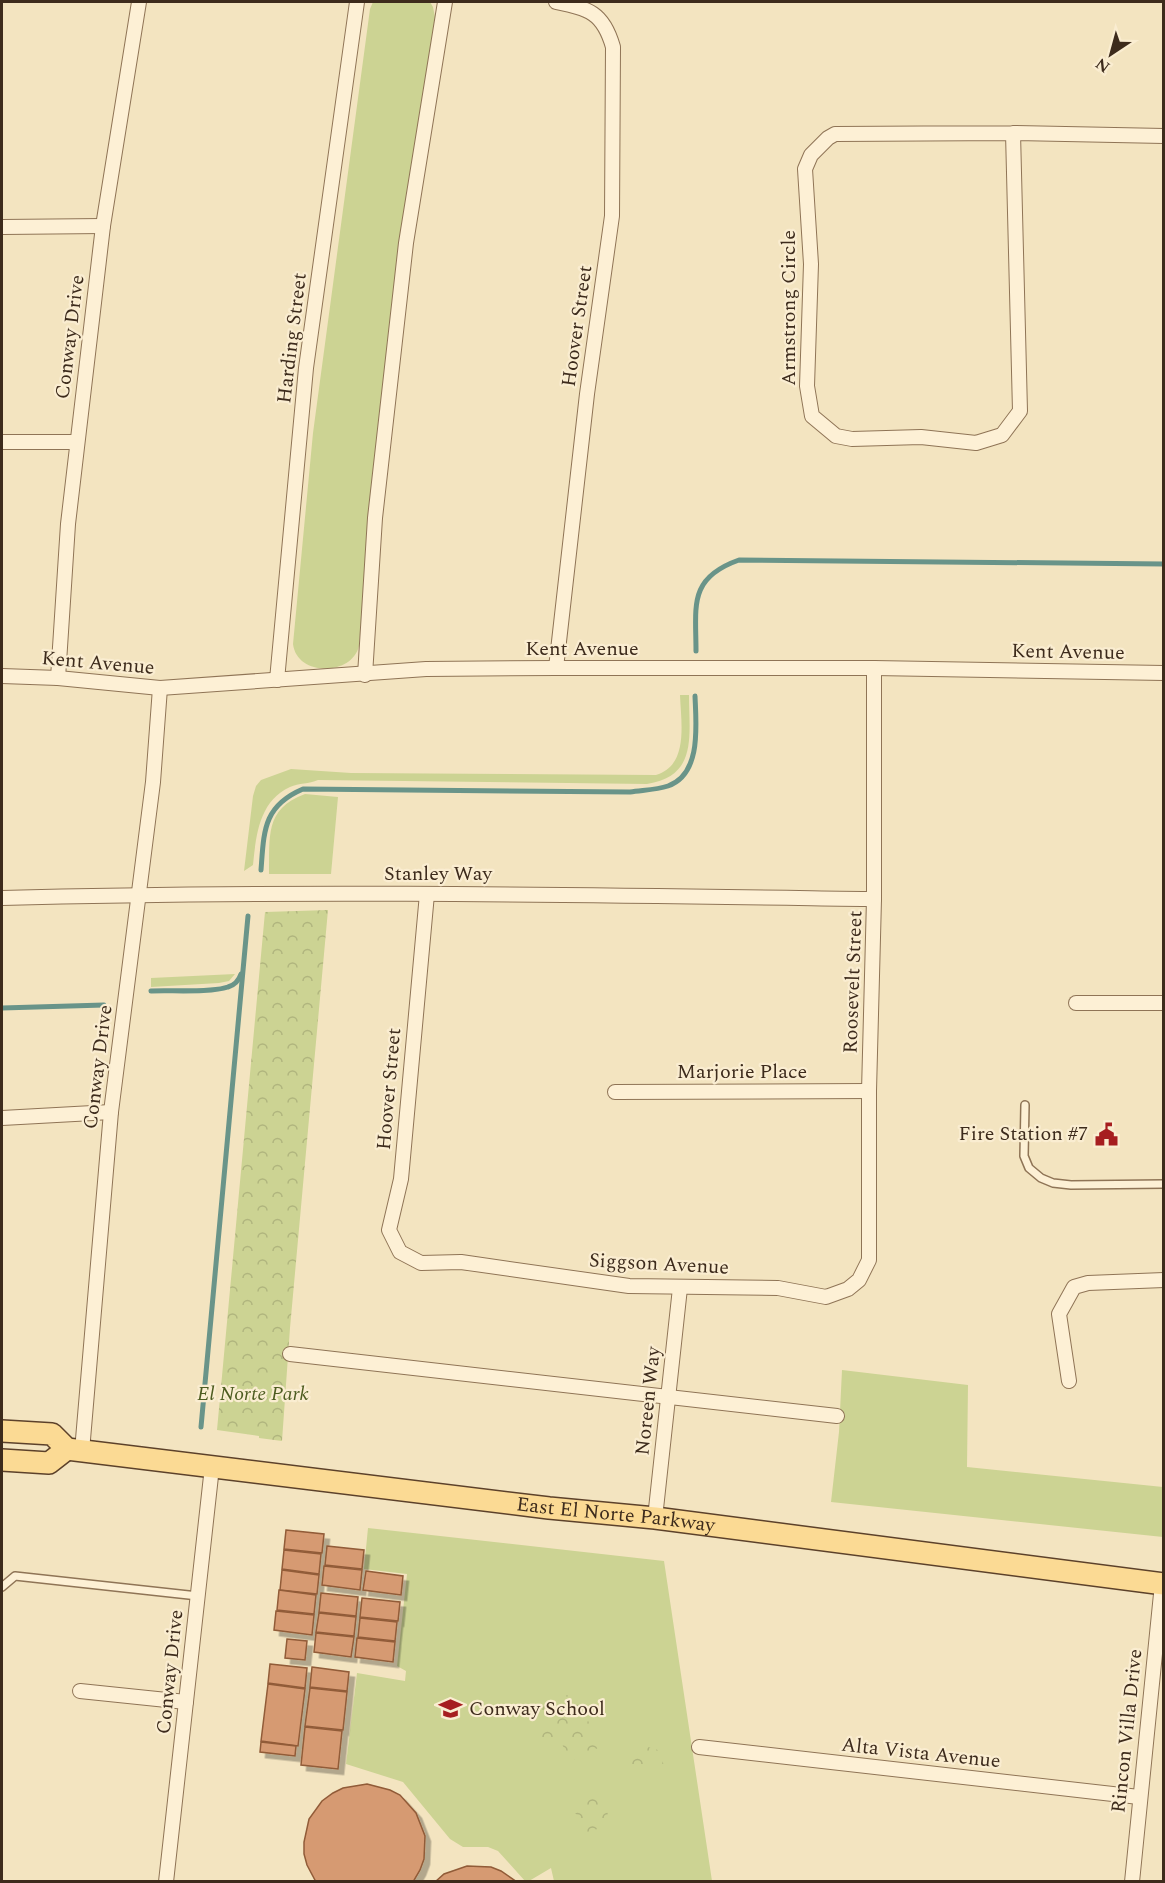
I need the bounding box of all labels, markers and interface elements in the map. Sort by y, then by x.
north arrow [1081,24,1141,84]
text: N [1090,52,1115,79]
street label: Armstrong Circle [774,230,804,386]
street label: Hoover Street [554,263,600,389]
street label: Harding Street [269,271,315,405]
street label: Conway Drive [47,273,93,401]
street label: Kent Avenue [525,634,639,664]
street label: Kent Avenue [1011,636,1125,668]
street label: Kent Avenue [40,643,156,683]
street label: Stanley Way [384,859,493,889]
street label: Roosevelt Street [836,910,870,1054]
street label: Conway Drive [75,1003,121,1131]
street label: Hoover Street [369,1027,409,1151]
street label: Marjorie Place [677,1057,807,1087]
place label: Fire Station #7 [959,1119,1088,1149]
public building icon: Fire Station #7 [1093,1121,1119,1147]
street label: Siggson Avenue [588,1245,730,1283]
street label: Noreen Way [627,1344,669,1457]
park label: El Norte Park [197,1379,310,1409]
street label: East El Norte Parkway [515,1489,718,1541]
street label: Conway Drive [149,1608,191,1736]
street label: Rincon Villa Drive [1103,1648,1151,1814]
place label: Conway School [469,1694,605,1724]
school or university icon: Conway School [438,1696,464,1722]
street label: Alta Vista Avenue [840,1730,1002,1776]

